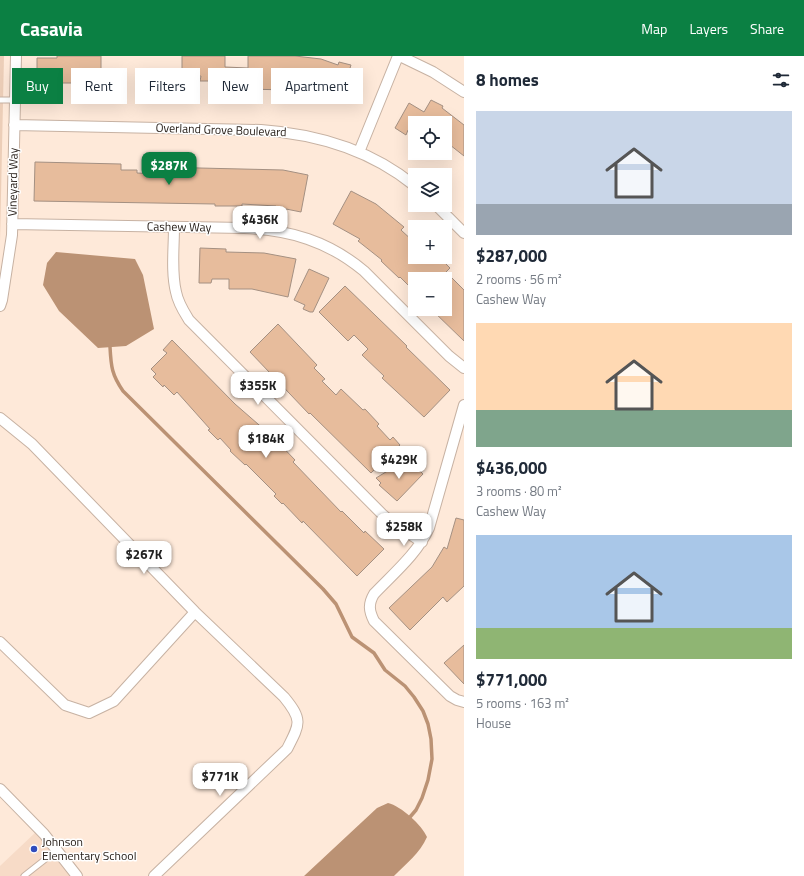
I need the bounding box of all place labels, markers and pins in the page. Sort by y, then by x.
pin: $287K [141,152,197,186]
pin: $436K [232,206,288,240]
pin: $355K [230,372,286,406]
pin: $184K [238,425,294,459]
pin: $429K [371,446,427,480]
pin: $258K [376,513,432,547]
pin: $267K [116,541,172,575]
pin: $771K [192,763,248,797]
place label: Johnson Elementary School [42,832,136,865]
marker: Johnson Elementary School [29,844,39,854]

